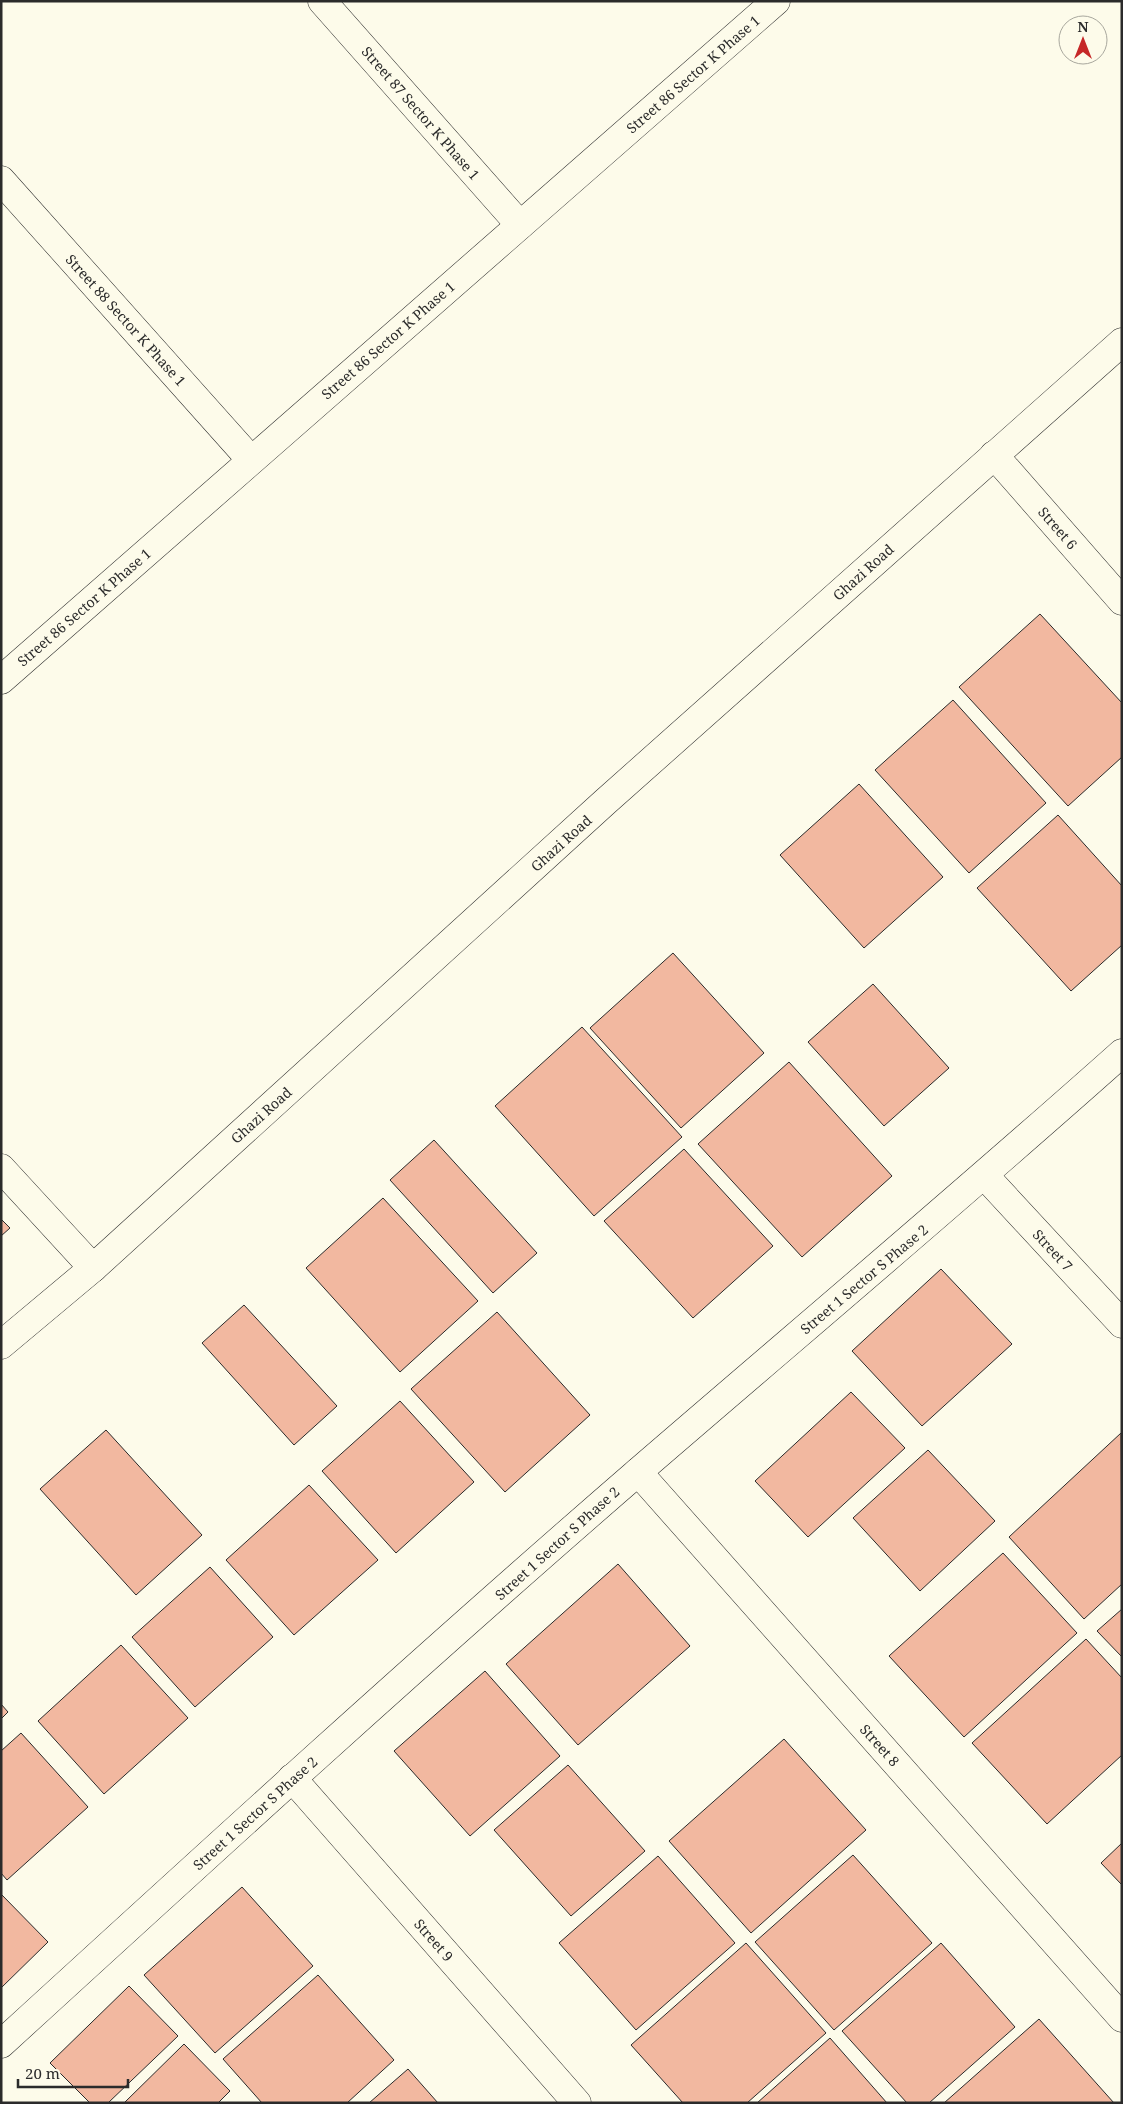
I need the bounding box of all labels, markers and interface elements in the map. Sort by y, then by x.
street label: Street 86 Sector K Phase 1 [622,11,764,137]
north arrow [1058,15,1108,65]
text: N [1077,17,1089,36]
street label: Street 87 Sector K Phase 1 [358,42,484,184]
street label: Street 88 Sector K Phase 1 [62,250,190,390]
street label: Street 86 Sector K Phase 1 [317,277,459,403]
street label: Street 6 [1034,503,1082,553]
street label: Ghazi Road [828,539,898,604]
street label: Street 86 Sector K Phase 1 [13,544,155,670]
street label: Ghazi Road [526,810,596,875]
street label: Ghazi Road [226,1082,296,1147]
street label: Street 1 Sector S Phase 2 [796,1220,932,1338]
street label: Street 7 [1029,1225,1077,1275]
street label: Street 1 Sector S Phase 2 [491,1482,623,1604]
street label: Street 8 [856,1720,904,1770]
street label: Street 1 Sector S Phase 2 [189,1752,321,1874]
street label: Street 9 [410,1915,458,1965]
scale bar [18,2056,128,2088]
text: 20 m [25,2063,60,2083]

